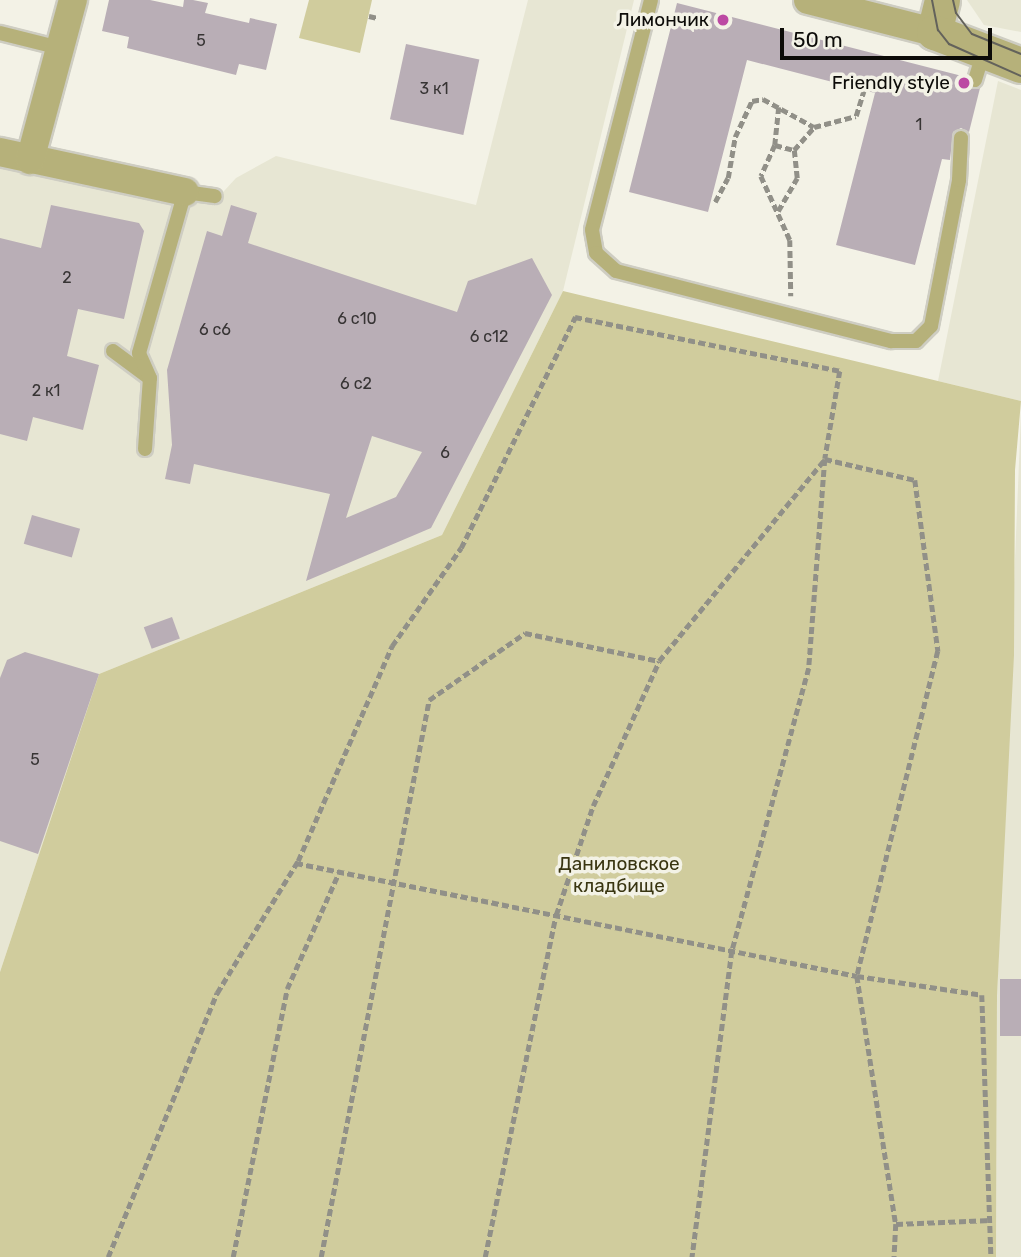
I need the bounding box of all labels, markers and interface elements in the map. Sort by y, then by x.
place label: Лимончик [616,9,709,31]
marker: Лимончик [715,12,731,28]
scale bar [783,14,995,58]
text: 50 m [793,27,843,52]
house number: 5 [196,31,206,51]
place label: Friendly style [831,72,950,94]
marker: Friendly style [956,75,972,91]
house number: 3 к1 [420,79,448,99]
house number: 1 [916,115,922,135]
house number: 2 [62,268,72,288]
house number: 6 c10 [337,309,377,329]
house number: 6 с6 [199,320,231,340]
house number: 6 c12 [470,327,508,347]
house number: 6 с2 [340,374,372,394]
house number: 2 к1 [32,381,60,401]
house number: 6 [440,443,450,463]
house number: 5 [30,750,40,770]
park label: Даниловское кладбище [558,853,680,897]

